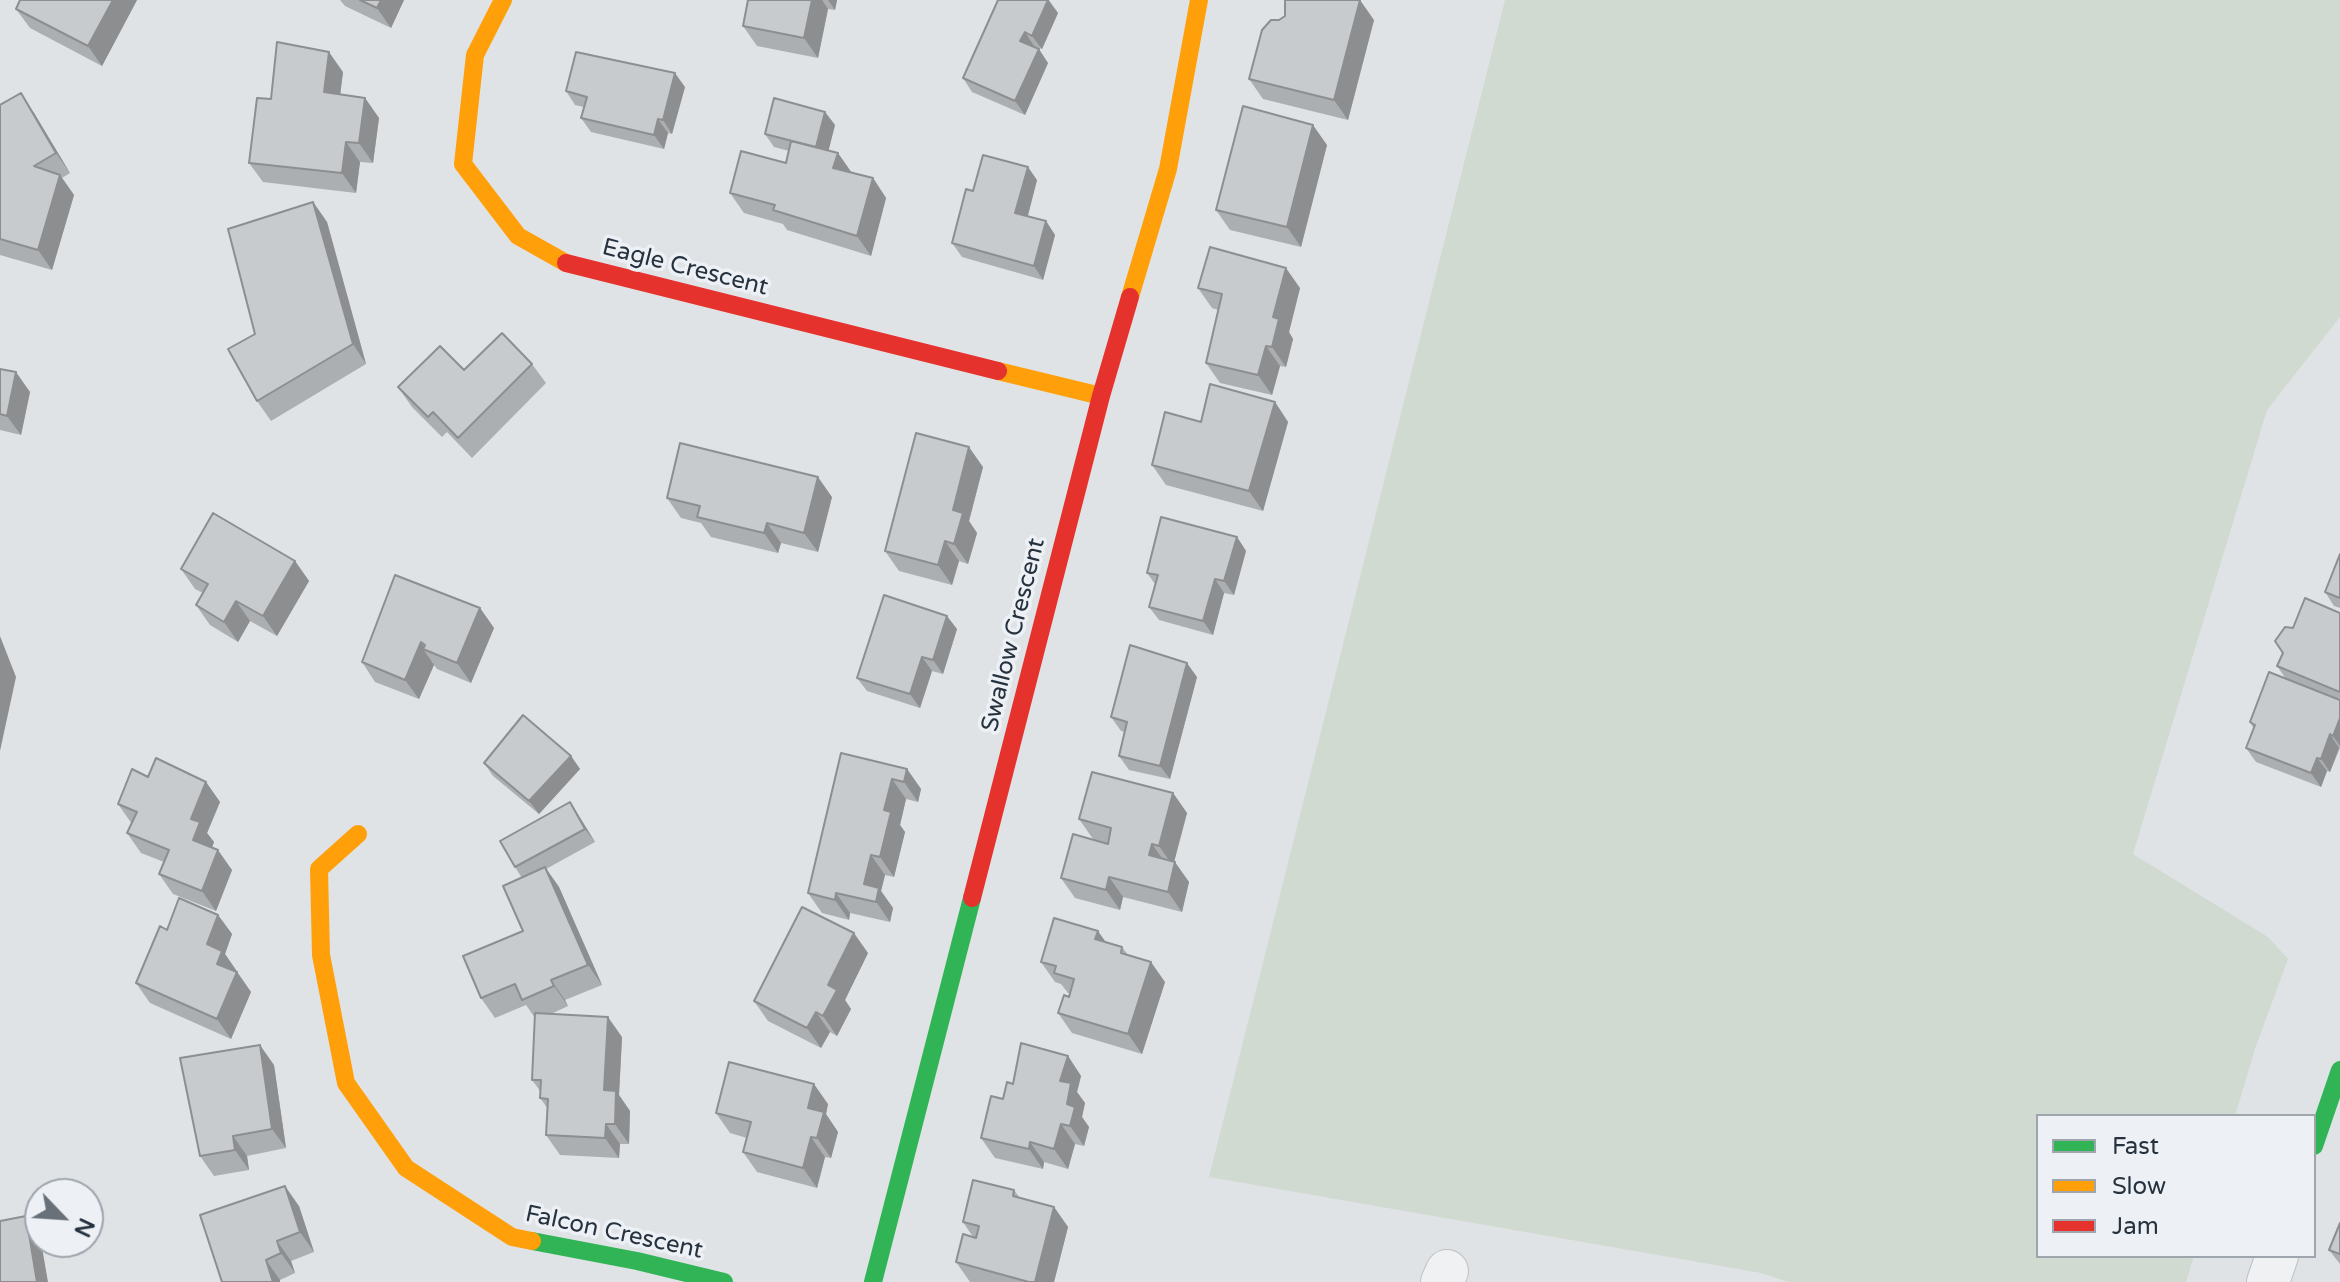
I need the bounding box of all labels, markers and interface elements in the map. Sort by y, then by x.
street label: Eagle Crescent [599,233,771,303]
street label: Swallow Crescent [976,535,1052,735]
legend [2036,1114,2316,1258]
text: Fast [2112,1132,2159,1161]
text: Slow [2112,1172,2166,1201]
north arrow [24,1178,104,1258]
street label: Falcon Crescent [523,1200,705,1266]
text: Jam [2112,1212,2159,1241]
text: N [68,1214,99,1241]

